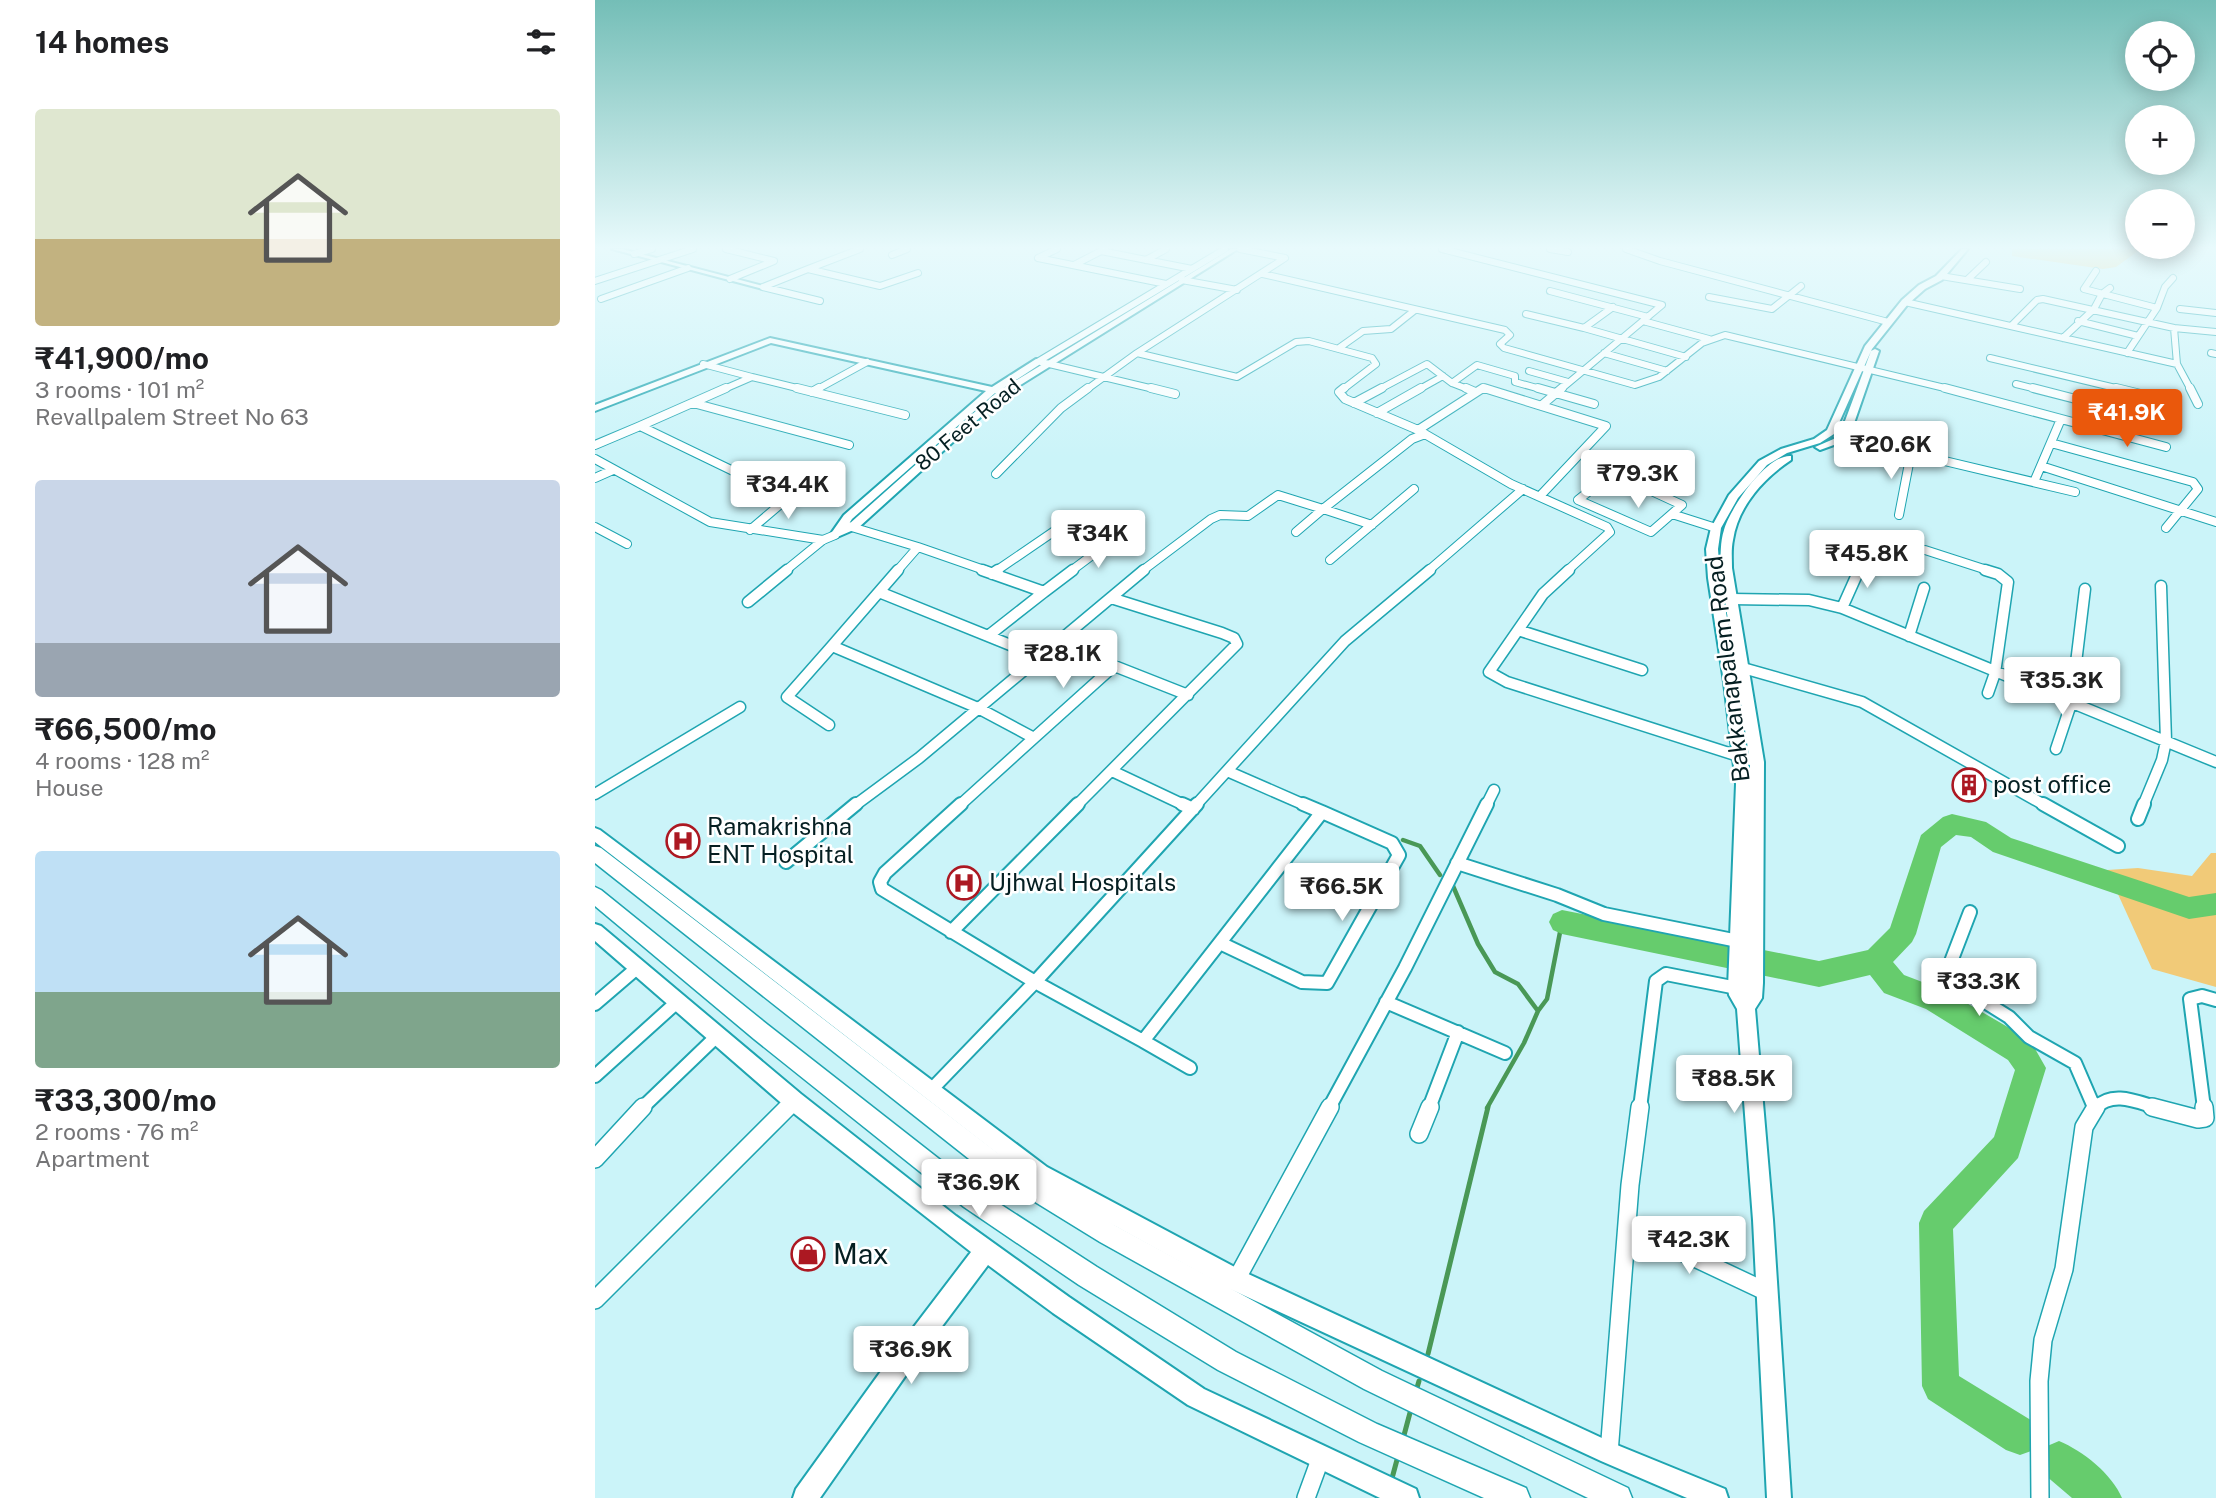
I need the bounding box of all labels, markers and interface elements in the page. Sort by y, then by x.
map controls [2125,21,2195,259]
button: locate [2125,21,2195,91]
icon: filters [522,23,560,61]
text: 14 homes [35,24,169,60]
button: + [2125,105,2195,175]
icon: home [235,155,361,281]
button: − [2125,189,2195,259]
text: ₹41,900/mo [35,340,209,376]
street label: 80 Feet Road [910,373,1025,476]
text: 3 rooms · 101 m² [35,376,204,403]
pin: ₹41.9K [2070,390,2184,449]
text: ₹41.9K [2088,398,2166,425]
text: Revallpalem Street No 63 [35,403,309,430]
pin: ₹20.6K [1834,421,1948,481]
text: ₹20.6K [1850,430,1932,457]
pin: ₹79.3K [1581,450,1695,510]
text: ₹79.3K [1597,459,1679,486]
pin: ₹34.4K [731,462,845,521]
text: ₹34.4K [747,470,829,497]
pin: ₹34K [1057,510,1139,570]
text: ₹34K [1067,519,1129,546]
icon: home [235,526,361,652]
pin: ₹45.8K [1810,530,1924,590]
text: ₹45.8K [1825,539,1909,566]
street label: Bakkanapalem Road [1699,555,1755,784]
pin: ₹28.1K [1006,630,1120,690]
text: ₹28.1K [1024,639,1102,666]
pin: ₹35.3K [2005,658,2119,717]
text: ₹35.3K [2020,666,2104,693]
text: ₹66,500/mo [35,711,217,747]
text: 4 rooms · 128 m² [35,747,209,774]
building icon: post office [1950,766,1988,804]
place label: post office [1993,770,2111,798]
text: House [35,774,103,801]
place label: Ramakrishna ENT Hospital [707,812,854,868]
hospital icon: Ramakrishna ENT Hospital [664,822,702,860]
hospital icon: Ujhwal Hospitals [945,864,983,902]
pin: ₹66.5K [1285,864,1399,923]
place label: Ujhwal Hospitals [989,868,1176,896]
text: ₹66.5K [1300,872,1384,899]
icon: home [235,897,361,1023]
pin: ₹33.3K [1922,958,2036,1018]
text: ₹33.3K [1937,967,2021,994]
pin: ₹88.5K [1677,1056,1791,1115]
text: ₹88.5K [1692,1064,1776,1091]
text: ₹33,300/mo [35,1082,216,1118]
text: 2 rooms · 76 m² [35,1118,198,1145]
text: Apartment [35,1145,150,1172]
pin: ₹36.9K [922,1160,1036,1219]
text: ₹36.9K [937,1168,1021,1195]
pin: ₹42.3K [1632,1216,1746,1276]
text: ₹42.3K [1648,1225,1730,1252]
shop icon: Max [789,1235,827,1273]
place label: Max [833,1237,889,1270]
pin: ₹36.9K [854,1326,968,1386]
text: ₹36.9K [869,1335,953,1362]

